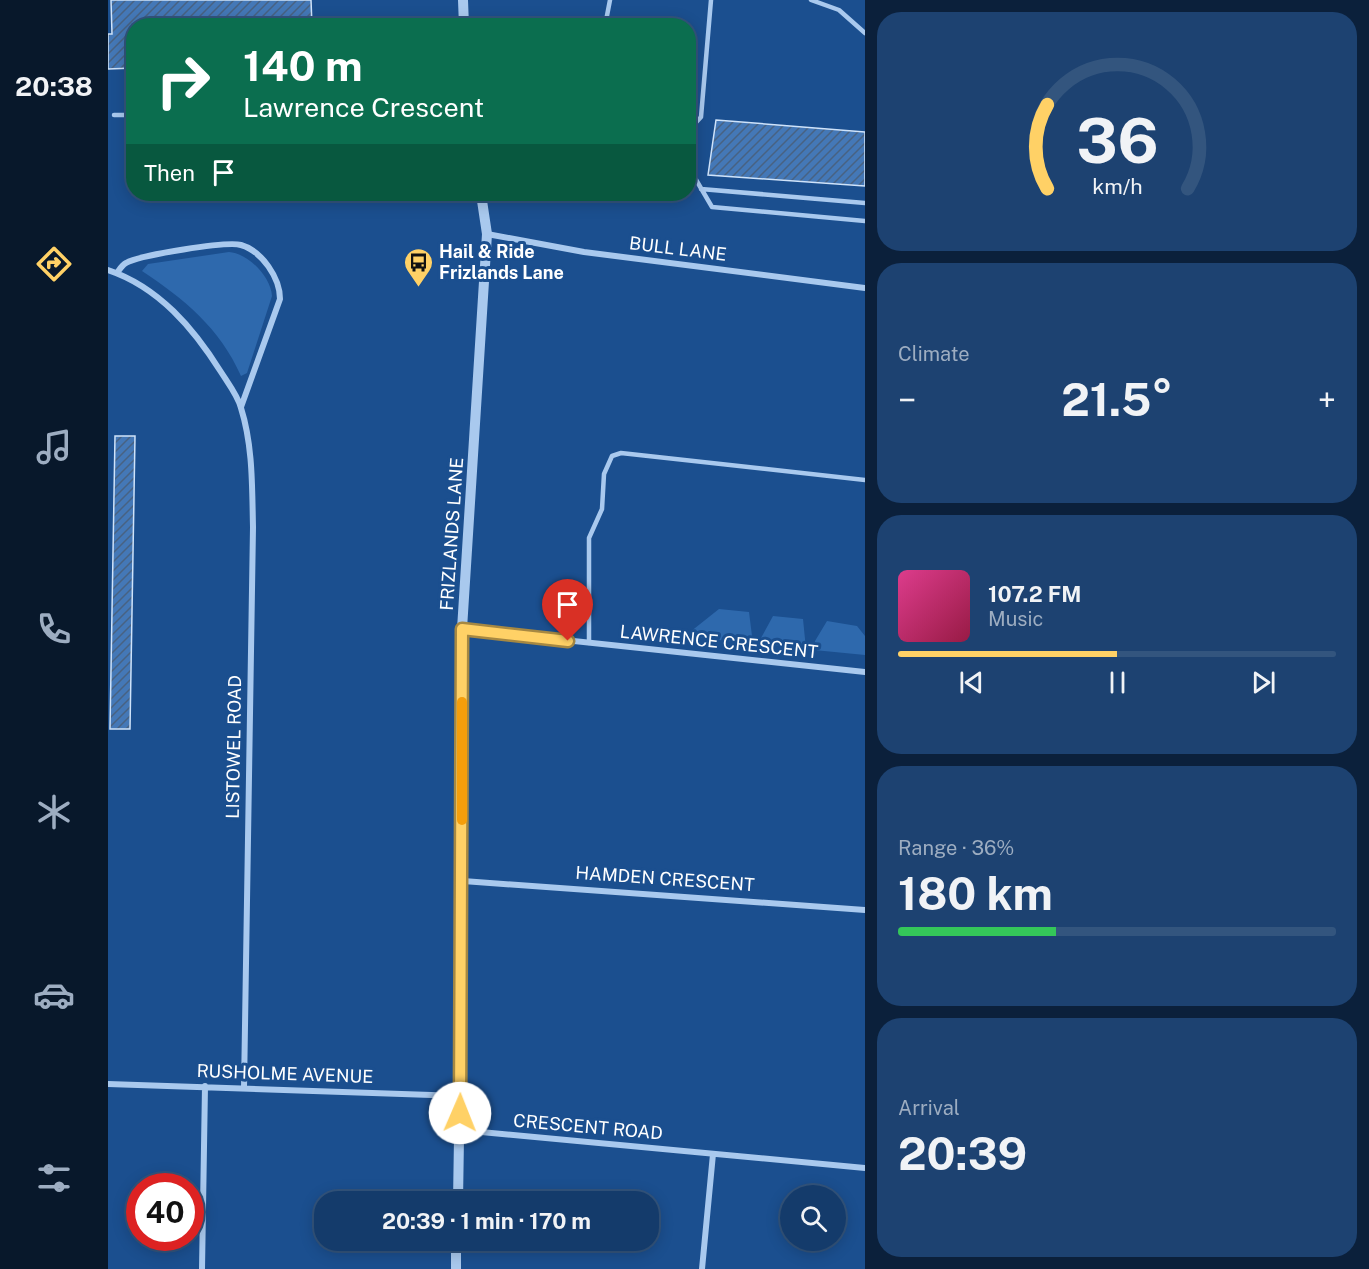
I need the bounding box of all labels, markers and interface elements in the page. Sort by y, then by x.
text: 140 m [243,41,363,90]
icon: right [144,42,222,120]
text: 20:38 [15,70,93,102]
text: Lawrence Crescent [243,91,484,123]
text: 36 [1076,104,1158,177]
icon: arrive [207,156,240,189]
text: Then [144,160,195,186]
text: km/h [1092,174,1142,199]
street label: BULL LANE [628,232,728,265]
place label: Hail & Ride Frizlands Lane [439,241,564,283]
icon: directions [33,243,75,285]
bus stop icon: Hail & Ride Frizlands Lane [402,246,434,288]
text: Climate [898,342,970,366]
text: 21.5° [1061,373,1173,426]
text: − [898,381,916,419]
text: + [1318,381,1336,419]
icon: music [33,426,75,468]
street label: FRIZLANDS LANE [436,457,467,611]
pin [542,579,593,641]
text: 107.2 FM [988,581,1081,607]
icon: arrive [551,588,584,621]
text: Music [988,607,1043,631]
icon: phone [33,608,75,650]
street label: LAWRENCE CRESCENT [619,621,819,662]
icon: previous [955,666,988,699]
icon: pause [1101,666,1134,699]
icon: next [1247,666,1280,699]
street label: LISTOWEL ROAD [222,675,245,819]
icon: climate [33,791,75,833]
text: Range · 36% [898,836,1014,860]
street label: HAMDEN CRESCENT [575,862,756,895]
text: 180 km [898,867,1053,920]
icon: car [33,974,75,1016]
street label: RUSHOLME AVENUE [196,1060,374,1087]
position arrow [428,1081,492,1145]
text: Arrival [898,1096,960,1120]
street label: CRESCENT ROAD [513,1110,664,1143]
text: 20:39 [898,1127,1027,1180]
icon: filters [33,1157,75,1199]
speed limit sign: 40 [126,1173,204,1251]
map controls [780,1185,846,1251]
button: search [780,1185,846,1251]
text: 20:39 · 1 min · 170 m [382,1208,591,1234]

